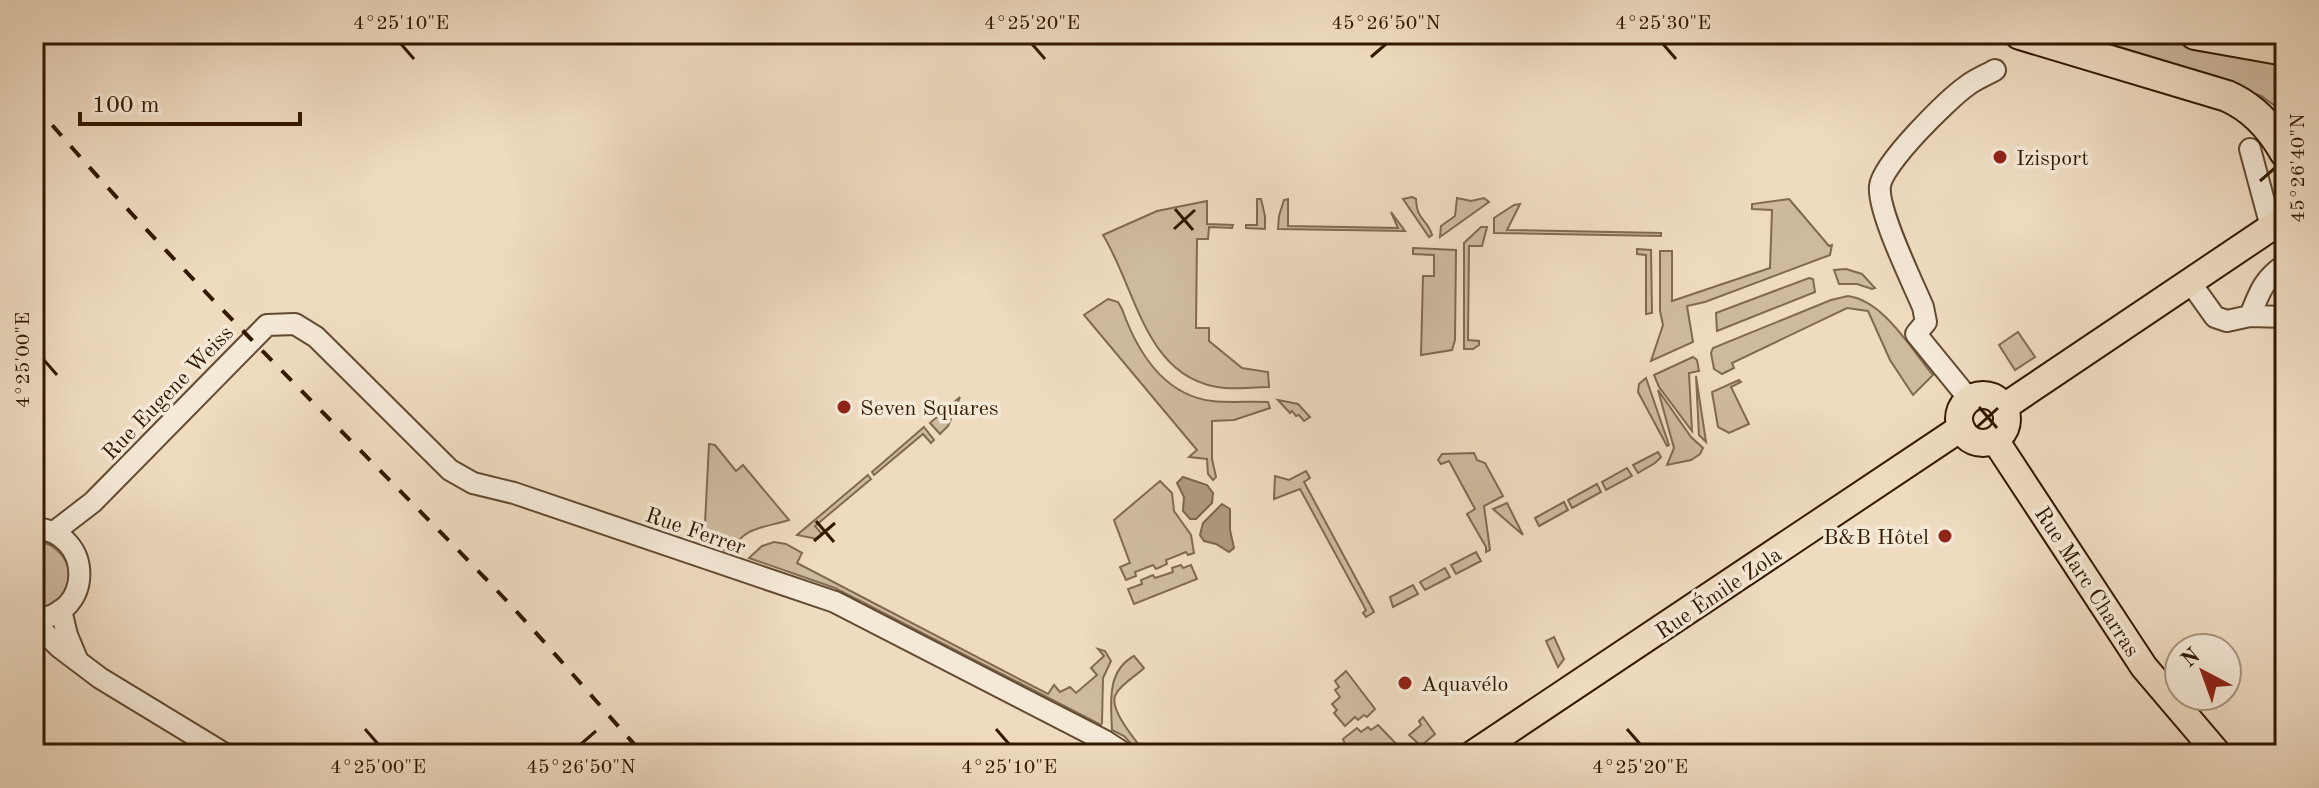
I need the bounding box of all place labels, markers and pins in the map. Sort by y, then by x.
marker: Izisport [1991,148,2009,166]
place label: Izisport [2016,148,2089,170]
marker: Seven Squares [835,398,853,416]
place label: Seven Squares [860,398,999,420]
place label: B&B Hôtel [1823,527,1929,549]
marker: B&B Hôtel [1936,527,1954,545]
marker: Aquavélo [1396,674,1414,692]
place label: Aquavélo [1421,674,1508,696]

